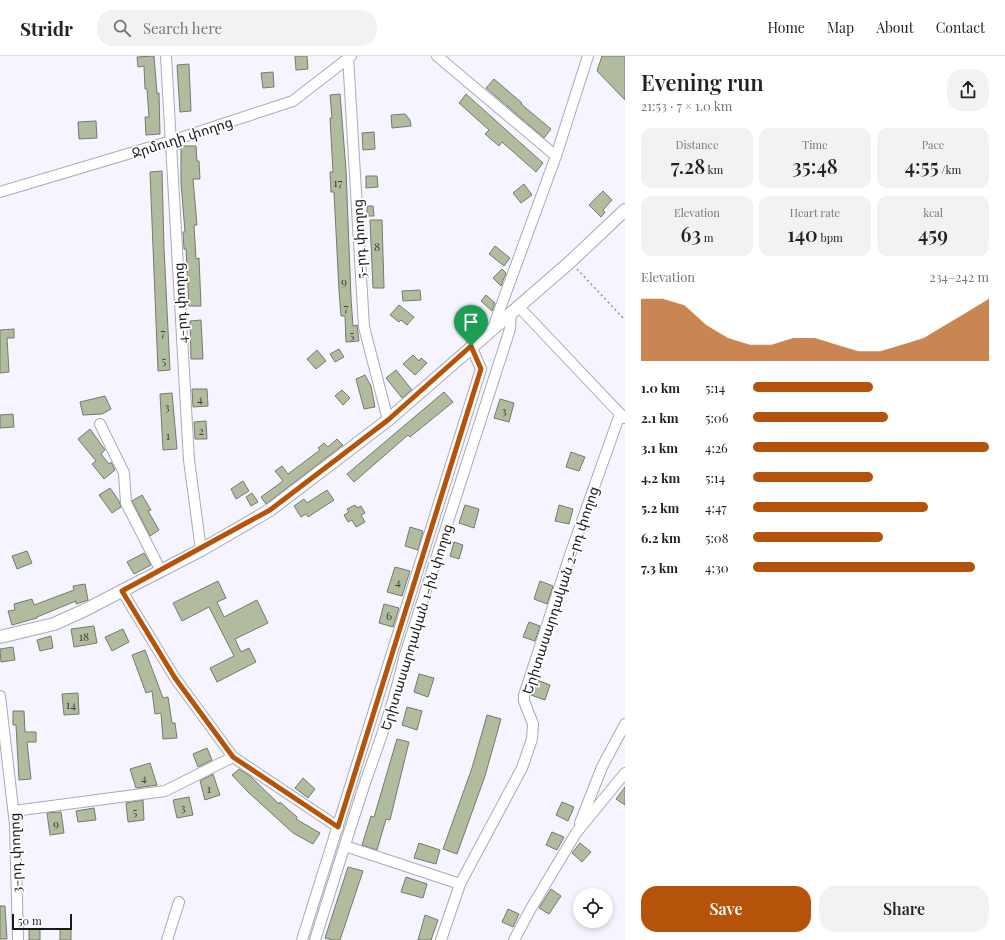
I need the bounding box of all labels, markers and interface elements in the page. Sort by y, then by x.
search box [97,10,377,46]
text: Stridr [20,15,73,41]
icon: search [111,17,133,39]
text: Search here [143,18,222,38]
text: Home [767,18,805,37]
text: Map [827,18,854,37]
text: About [876,18,914,37]
text: Contact [936,18,985,37]
text: Evening run [641,67,764,97]
button: share [947,69,989,111]
text: 21:53 · 7 × 1.0 km [641,97,732,114]
street label: Ջրմուղի փողոց [129,112,235,162]
text: Distance [676,137,718,152]
text: Time [802,137,828,152]
text: Pace [922,137,944,152]
text: 7.28 [671,152,705,179]
text: 35:48 [792,152,838,179]
text: 4:55 [905,152,939,179]
text: km [705,162,723,177]
text: /km [939,162,961,177]
house number: 17 [333,174,343,190]
street label: 5-րդ փողոց [347,199,371,279]
text: Elevation [674,205,720,220]
text: Heart rate [790,205,840,220]
text: kcal [923,205,943,220]
text: 63 [681,220,701,247]
text: 140 [787,220,818,247]
text: 459 [918,220,948,247]
text: m [701,230,713,245]
text: bpm [818,230,843,245]
house number: 8 [374,238,380,254]
street label: 4-րդ փողոց [168,262,192,344]
text: Elevation [641,268,695,285]
text: 234–242 m [929,268,989,285]
house number: 9 [341,273,347,289]
house number: 7 [344,299,349,315]
pin [454,305,488,346]
icon: arrive [460,311,482,333]
house number: 7 [161,324,166,340]
house number: 5 [350,326,355,342]
house number: 5 [162,352,167,368]
text: 1.0 km [641,379,680,396]
text: 5:14 [705,379,725,396]
house number: 4 [197,390,203,406]
house number: 3 [164,398,170,414]
house number: 3 [501,402,507,418]
text: 2.1 km [641,409,679,426]
text: 5:06 [705,409,728,426]
house number: 2 [198,422,204,438]
house number: 1 [166,427,171,443]
text: 3.1 km [641,439,678,456]
text: 4:26 [705,439,728,456]
text: 4.2 km [641,469,680,486]
text: 5:14 [705,469,725,486]
street label: Երիտասարդական 2-րդ փողոց [517,484,603,696]
text: 5.2 km [641,499,679,516]
text: 4:47 [705,499,726,516]
street label: Երիտասարդական 1-ին փողոց [375,521,457,733]
text: 6.2 km [641,529,681,546]
text: 5:08 [705,529,728,546]
text: 7.3 km [641,559,678,576]
text: 4:30 [705,559,729,576]
house number: 4 [395,573,401,589]
house number: 6 [386,607,392,623]
house number: 18 [79,628,89,644]
house number: 14 [66,696,76,712]
house number: 4 [141,769,147,785]
house number: 1 [207,780,212,796]
house number: 3 [180,799,186,815]
house number: 5 [133,803,138,819]
street label: 3-րդ փողոց [4,813,26,893]
house number: 9 [53,815,59,831]
button: Save [641,886,811,932]
button: Share [819,886,989,932]
map controls [573,888,613,928]
button: locate [573,888,613,928]
scale bar [12,912,72,931]
text: 50 m [18,913,42,928]

